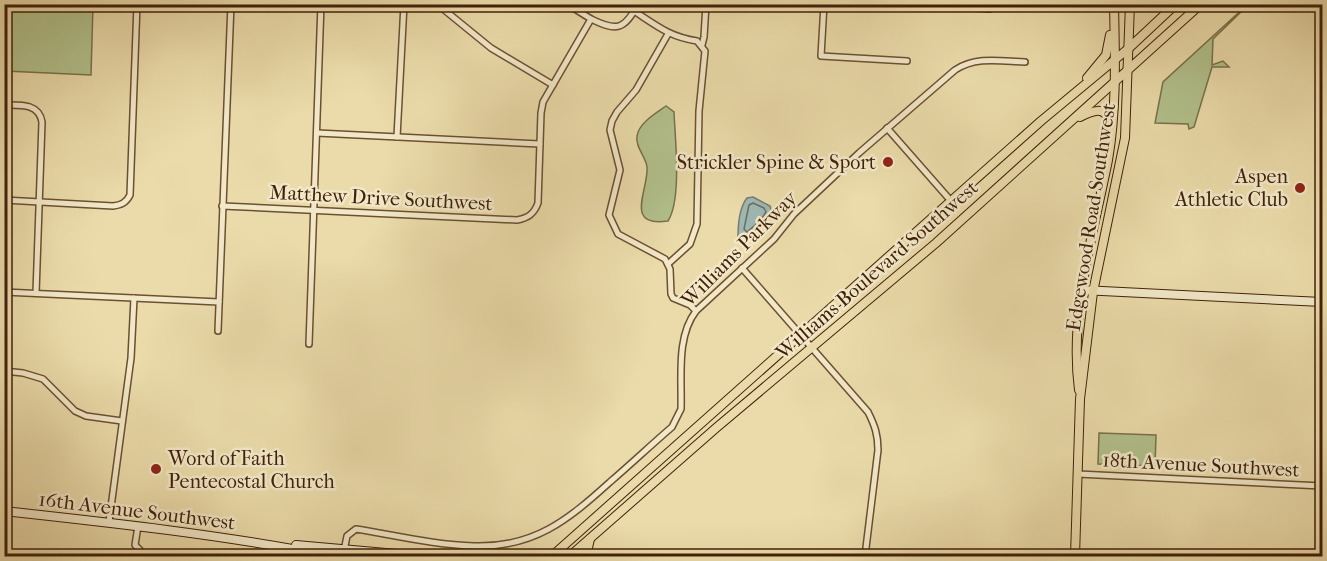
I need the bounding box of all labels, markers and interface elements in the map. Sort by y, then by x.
street label: Edgewood Road Southwest [1062,101,1120,333]
place label: Strickler Spine & Sport [677,151,876,174]
marker: Strickler Spine & Sport [881,155,895,169]
place label: Aspen Athletic Club [1174,165,1288,211]
street label: Williams Boulevard Southwest [770,176,983,365]
street label: Matthew Drive Southwest [269,181,493,215]
marker: Aspen Athletic Club [1293,181,1307,195]
street label: Williams Parkway [676,185,803,312]
place label: Word of Faith Pentecostal Church [167,447,335,493]
street label: 18th Avenue Southwest [1102,448,1300,482]
marker: Word of Faith Pentecostal Church [149,462,163,476]
street label: 16th Avenue Southwest [37,488,237,534]

